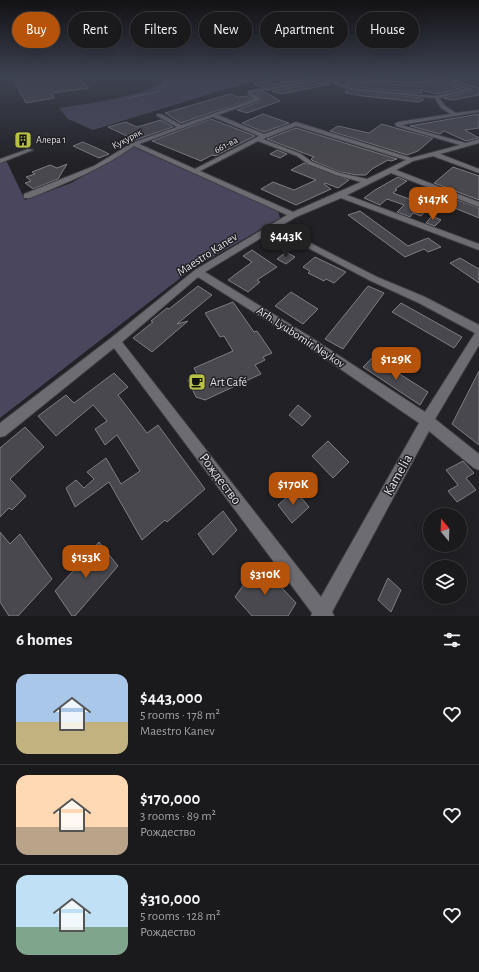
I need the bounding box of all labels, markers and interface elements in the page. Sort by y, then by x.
chip: Buy [12,12,60,48]
chip: Rent [68,12,122,48]
chip: Filters [130,12,191,48]
chip: New [199,12,252,48]
chip: Apartment [260,12,348,48]
chip: House [356,12,419,48]
street label: Кукуряк [110,127,144,151]
building icon: Алера 1 [13,130,33,150]
place label: Алера 1 [36,135,66,145]
street label: 661-ва [213,135,240,155]
pin: $147K [405,187,461,221]
text: $147K [418,193,448,206]
pin: $443K [258,224,314,258]
street label: Maestro Kanev [175,230,239,278]
text: $443K [270,230,302,243]
street label: Arh. Lyubomir Neykov [254,304,347,371]
pin: $129K [368,347,424,381]
text: $129K [381,353,411,366]
cafe icon: Art Café [187,372,207,392]
place label: Art Café [210,376,247,388]
street label: Рождество [196,451,244,507]
street label: Kamelia [381,452,415,498]
pin: $170K [265,472,321,506]
text: $170K [278,478,308,491]
north arrow [423,508,467,552]
map controls [423,508,467,604]
pin: $153K [58,545,114,579]
text: $153K [71,551,101,564]
button: layers [423,560,467,604]
pin: $310K [237,562,293,596]
text: $310K [250,568,280,581]
icon: filters [441,629,463,651]
text: 6 homes [16,631,72,648]
text: $443,000 [140,689,203,706]
icon: home [48,690,96,738]
icon: heart [441,703,463,725]
text: 5 rooms · 178 m² [140,709,220,722]
text: Maestro Kanev [140,725,215,738]
text: $170,000 [140,790,200,807]
icon: home [48,791,96,839]
icon: heart [441,804,463,826]
text: 3 rooms · 89 m² [140,810,216,823]
text: Рождество [140,826,196,839]
text: $310,000 [140,890,200,907]
icon: home [48,891,96,939]
icon: heart [441,904,463,926]
text: 5 rooms · 128 m² [140,910,221,923]
text: Рождество [140,926,196,939]

